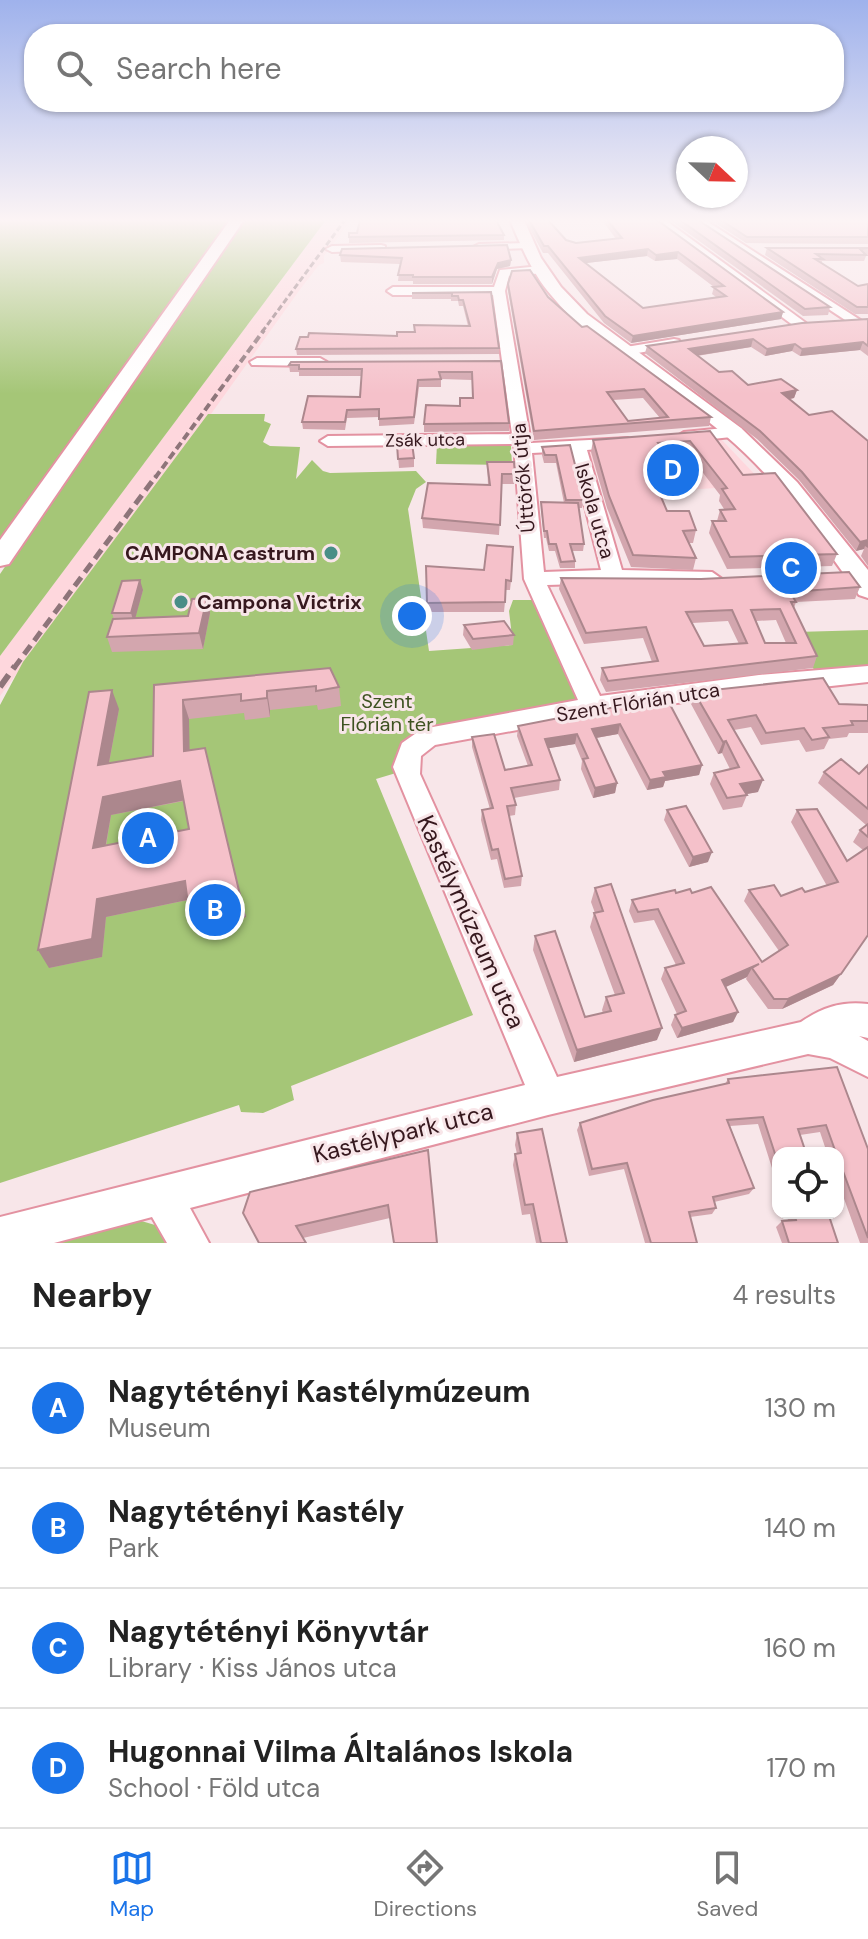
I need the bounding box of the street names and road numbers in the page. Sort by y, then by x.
street label: Úttörők útja [505,422,541,534]
street label: Zsák utca [385,427,465,453]
street label: Iskola utca [569,460,621,562]
street label: Szent Flórián utca [554,676,722,728]
street label: Kastélymúzeum utca [410,810,532,1033]
street label: Kastélypark utca [310,1095,496,1170]

